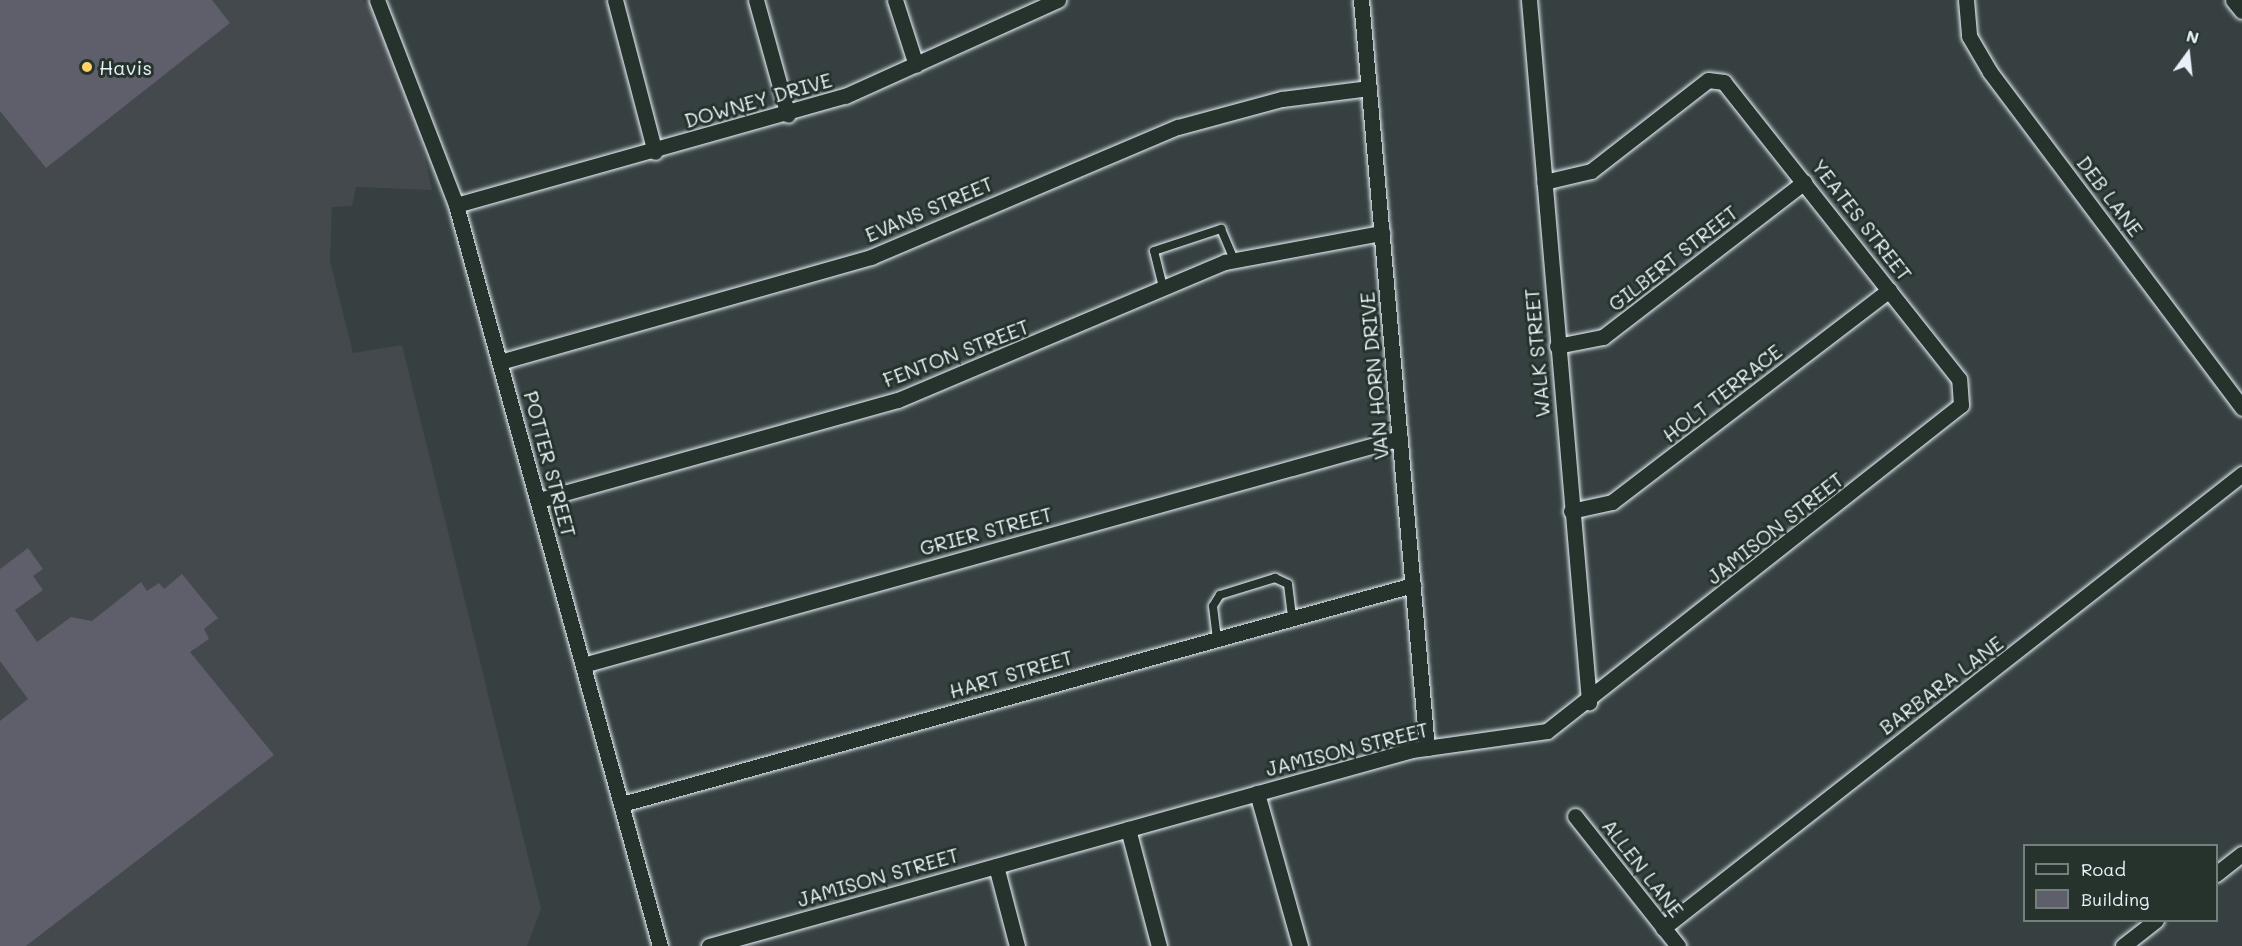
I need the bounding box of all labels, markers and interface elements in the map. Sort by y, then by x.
north arrow [2158,24,2218,84]
text: N [2184,24,2201,48]
place label: Havis [99,55,152,79]
marker: Havis [80,60,94,74]
street label: DOWNEY DRIVE [681,67,835,133]
street label: DEB LANE [2072,151,2148,241]
street label: YEATES STREET [1807,154,1917,286]
street label: EVANS STREET [861,171,997,247]
street label: GILBERT STREET [1604,200,1742,316]
street label: WALK STREET [1519,287,1555,419]
street label: VAN HORN DRIVE [1355,291,1393,461]
street label: FENTON STREET [879,314,1033,392]
street label: HOLT TERRACE [1658,339,1786,447]
street label: POTTER STREET [519,388,581,540]
street label: JAMISON STREET [1702,467,1848,589]
street label: GRIER STREET [917,502,1055,560]
street label: BARBARA LANE [1874,631,2008,739]
street label: HART STREET [946,645,1076,703]
street label: JAMISON STREET [1263,717,1431,781]
street label: ALLEN LANE [1597,814,1689,922]
street label: JAMISON STREET [794,842,962,912]
legend [2023,844,2218,922]
text: Road [2081,857,2126,881]
text: Building [2081,887,2149,911]

